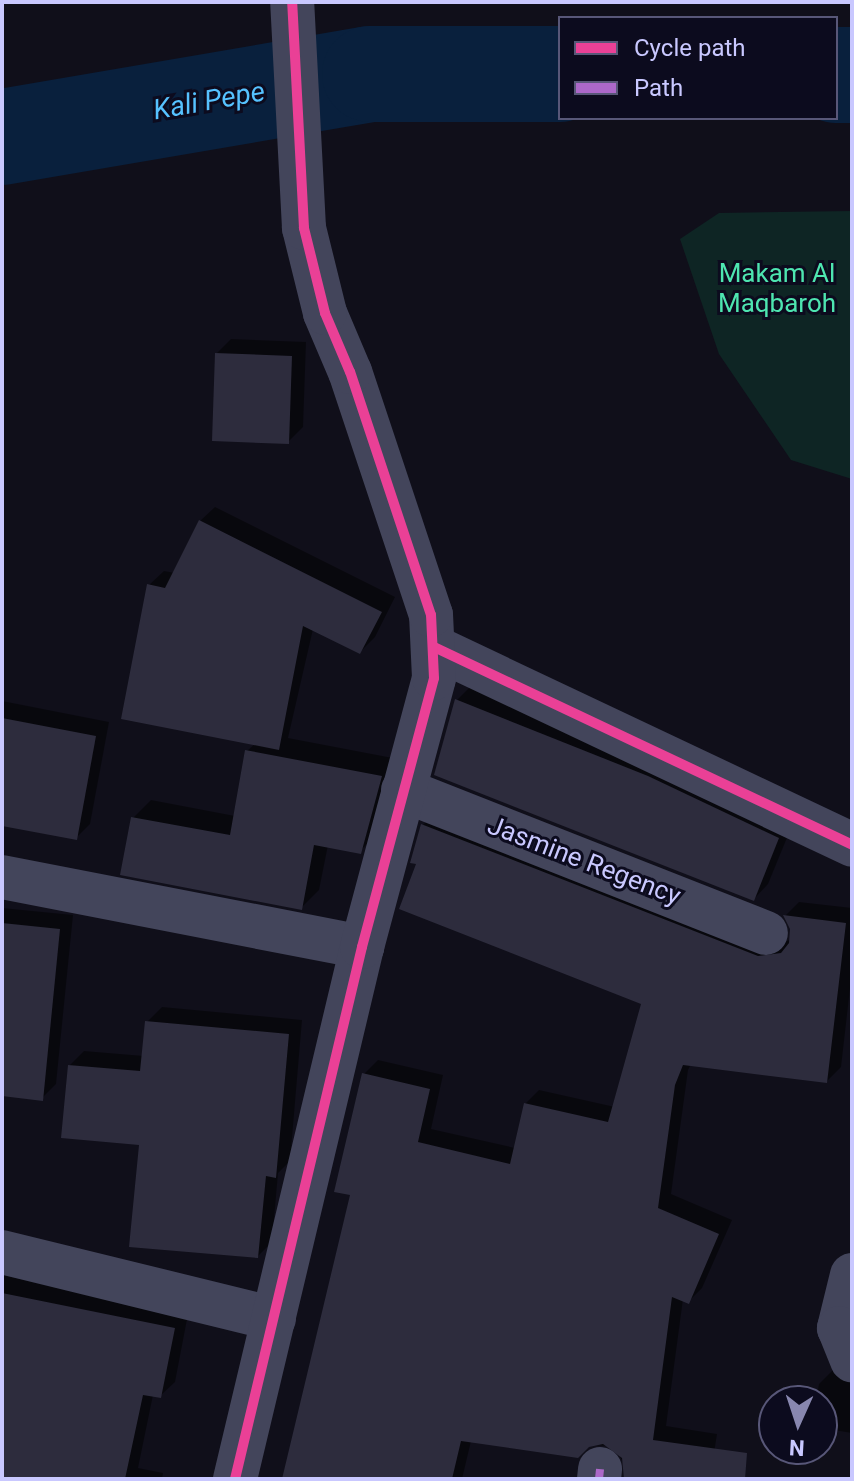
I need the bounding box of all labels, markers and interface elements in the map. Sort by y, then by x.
legend [558,16,838,120]
text: Cycle path [634,34,746,62]
text: Path [634,74,683,102]
water label: Kali Pepe [150,75,268,127]
park label: Makam Al Maqbaroh [718,258,836,320]
street label: Jasmine Regency [483,810,685,912]
north arrow [758,1385,838,1465]
text: N [788,1435,805,1460]

